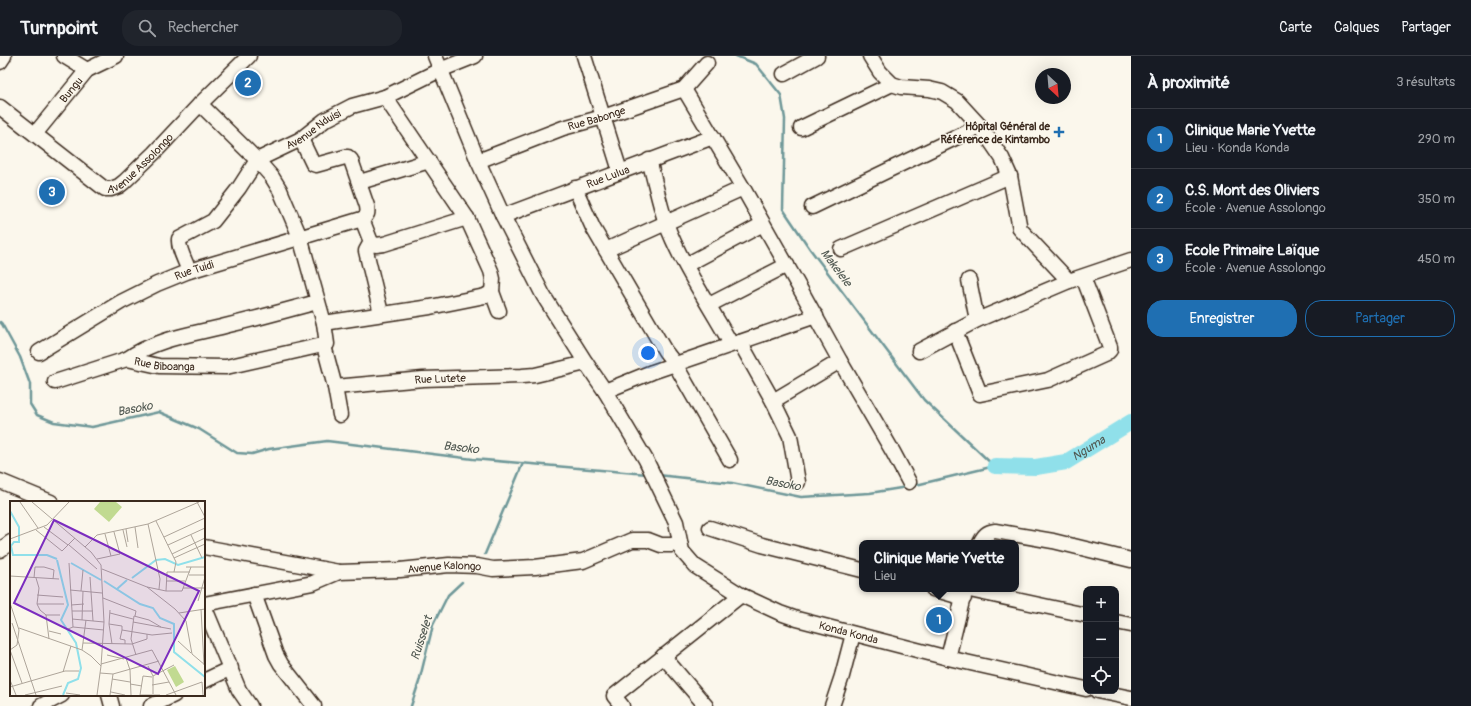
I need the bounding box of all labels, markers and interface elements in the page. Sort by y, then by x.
search box [122,10,402,46]
text: Turnpoint [20,16,98,40]
icon: search [136,17,158,39]
text: Rechercher [168,18,239,37]
text: Carte [1279,19,1312,36]
text: Calques [1334,19,1379,36]
text: Partager [1401,19,1451,36]
pin: 2 [235,68,261,98]
north arrow [1035,68,1071,104]
text: À proximité [1147,72,1230,93]
street label: Bungu [57,74,85,105]
text: 3 résultats [1396,74,1455,90]
street label: Rue Babonge [566,103,627,133]
street label: Avenue Nduisi [284,106,343,152]
place label: Hôpital Général de Référence de Kintambo [940,120,1051,146]
text: Clinique Marie Yvette [1185,121,1316,140]
marker: Hôpital Général de Référence de Kintambo [1053,126,1065,138]
street label: Avenue Assolongo [107,130,176,196]
text: 1 [1157,131,1163,147]
text: 290 m [1418,131,1455,147]
text: Lieu · Konda Konda [1185,140,1289,156]
street label: Rue Lulua [585,163,631,191]
pin: 3 [39,177,65,207]
text: C.S. Mont des Oliviers [1185,181,1319,200]
text: 2 [1156,191,1164,207]
text: 350 m [1417,191,1455,207]
text: École · Avenue Assolongo [1185,200,1326,216]
text: Ecole Primaire Laïque [1185,241,1319,260]
water label: Makelele [817,246,855,290]
text: 3 [1156,251,1164,267]
text: 450 m [1417,251,1455,267]
street label: Rue Tuidi [173,257,215,283]
text: École · Avenue Assolongo [1185,260,1326,276]
button: Enregistrer [1147,300,1297,337]
button: Partager [1305,300,1455,337]
your location [638,343,658,363]
street label: Rue Biboanga [133,354,195,373]
street label: Rue Lutete [414,371,467,386]
water label: Basoko [116,398,155,420]
water label: Nguma [1069,431,1109,464]
water label: Basoko [442,439,481,457]
water label: Basoko [764,474,803,495]
inset map [10,501,205,696]
popup [859,540,1019,592]
text: Clinique Marie Yvette [874,549,1004,568]
street label: Avenue Kalongo [407,558,483,576]
text: Lieu [874,568,896,584]
map controls [1083,586,1119,694]
button: + [1083,586,1119,622]
pin: 1 [926,605,952,635]
water label: Ruisselet [408,613,437,662]
street label: Konda Konda [818,618,880,646]
button: − [1083,622,1119,658]
button: locate [1083,658,1119,694]

